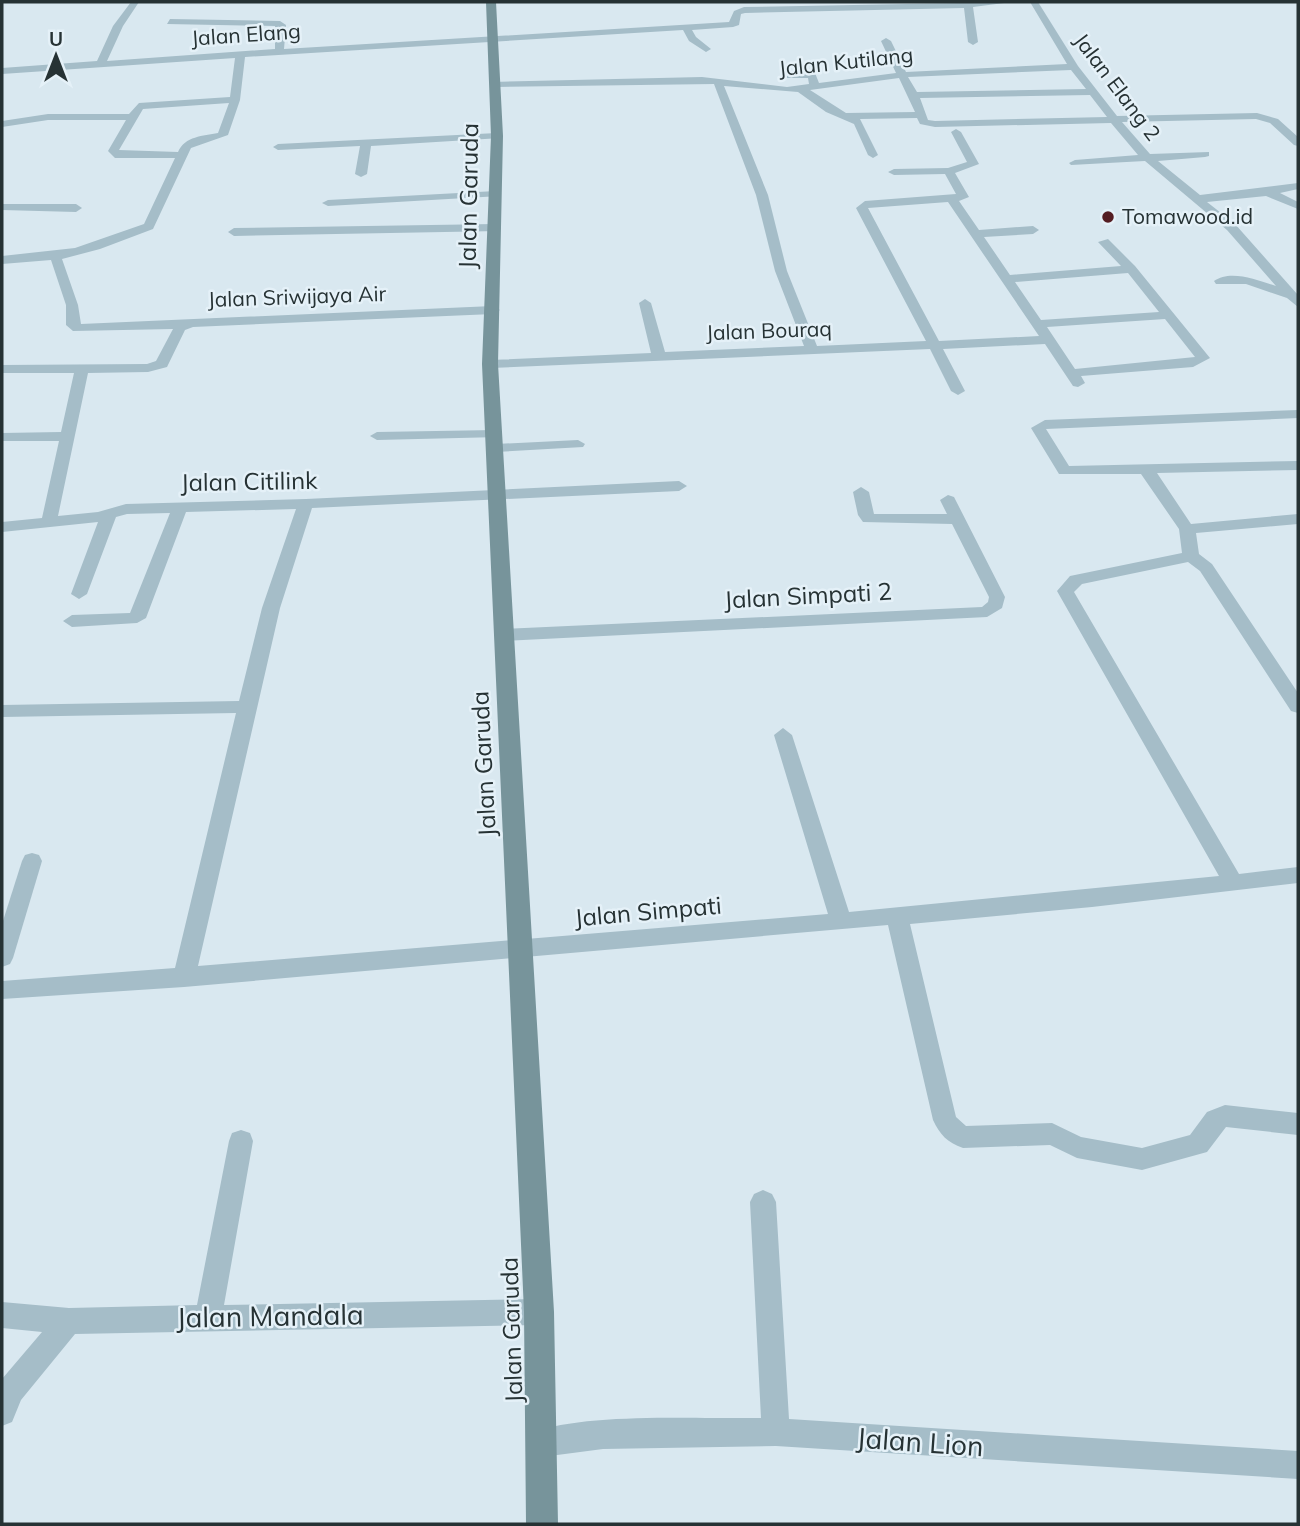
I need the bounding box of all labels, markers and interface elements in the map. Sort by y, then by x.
street label: Jalan Elang [190,17,302,51]
north arrow [21,21,91,91]
text: U [49,27,63,51]
street label: Jalan Elang 2 [1069,28,1167,145]
street label: Jalan Kutilang [777,41,914,81]
street label: Jalan Garuda [452,123,484,269]
place label: Tomawood.id [1122,203,1253,229]
marker: Tomawood.id [1100,209,1116,225]
street label: Jalan Sriwijaya Air [207,280,387,312]
street label: Jalan Bouraq [706,315,832,345]
street label: Jalan Citilink [180,465,318,497]
street label: Jalan Simpati 2 [723,576,893,614]
street label: Jalan Garuda [464,690,502,838]
street label: Jalan Simpati [573,890,723,932]
street label: Jalan Garuda [493,1257,529,1404]
street label: Jalan Mandala [176,1296,364,1335]
street label: Jalan Lion [855,1420,985,1463]

